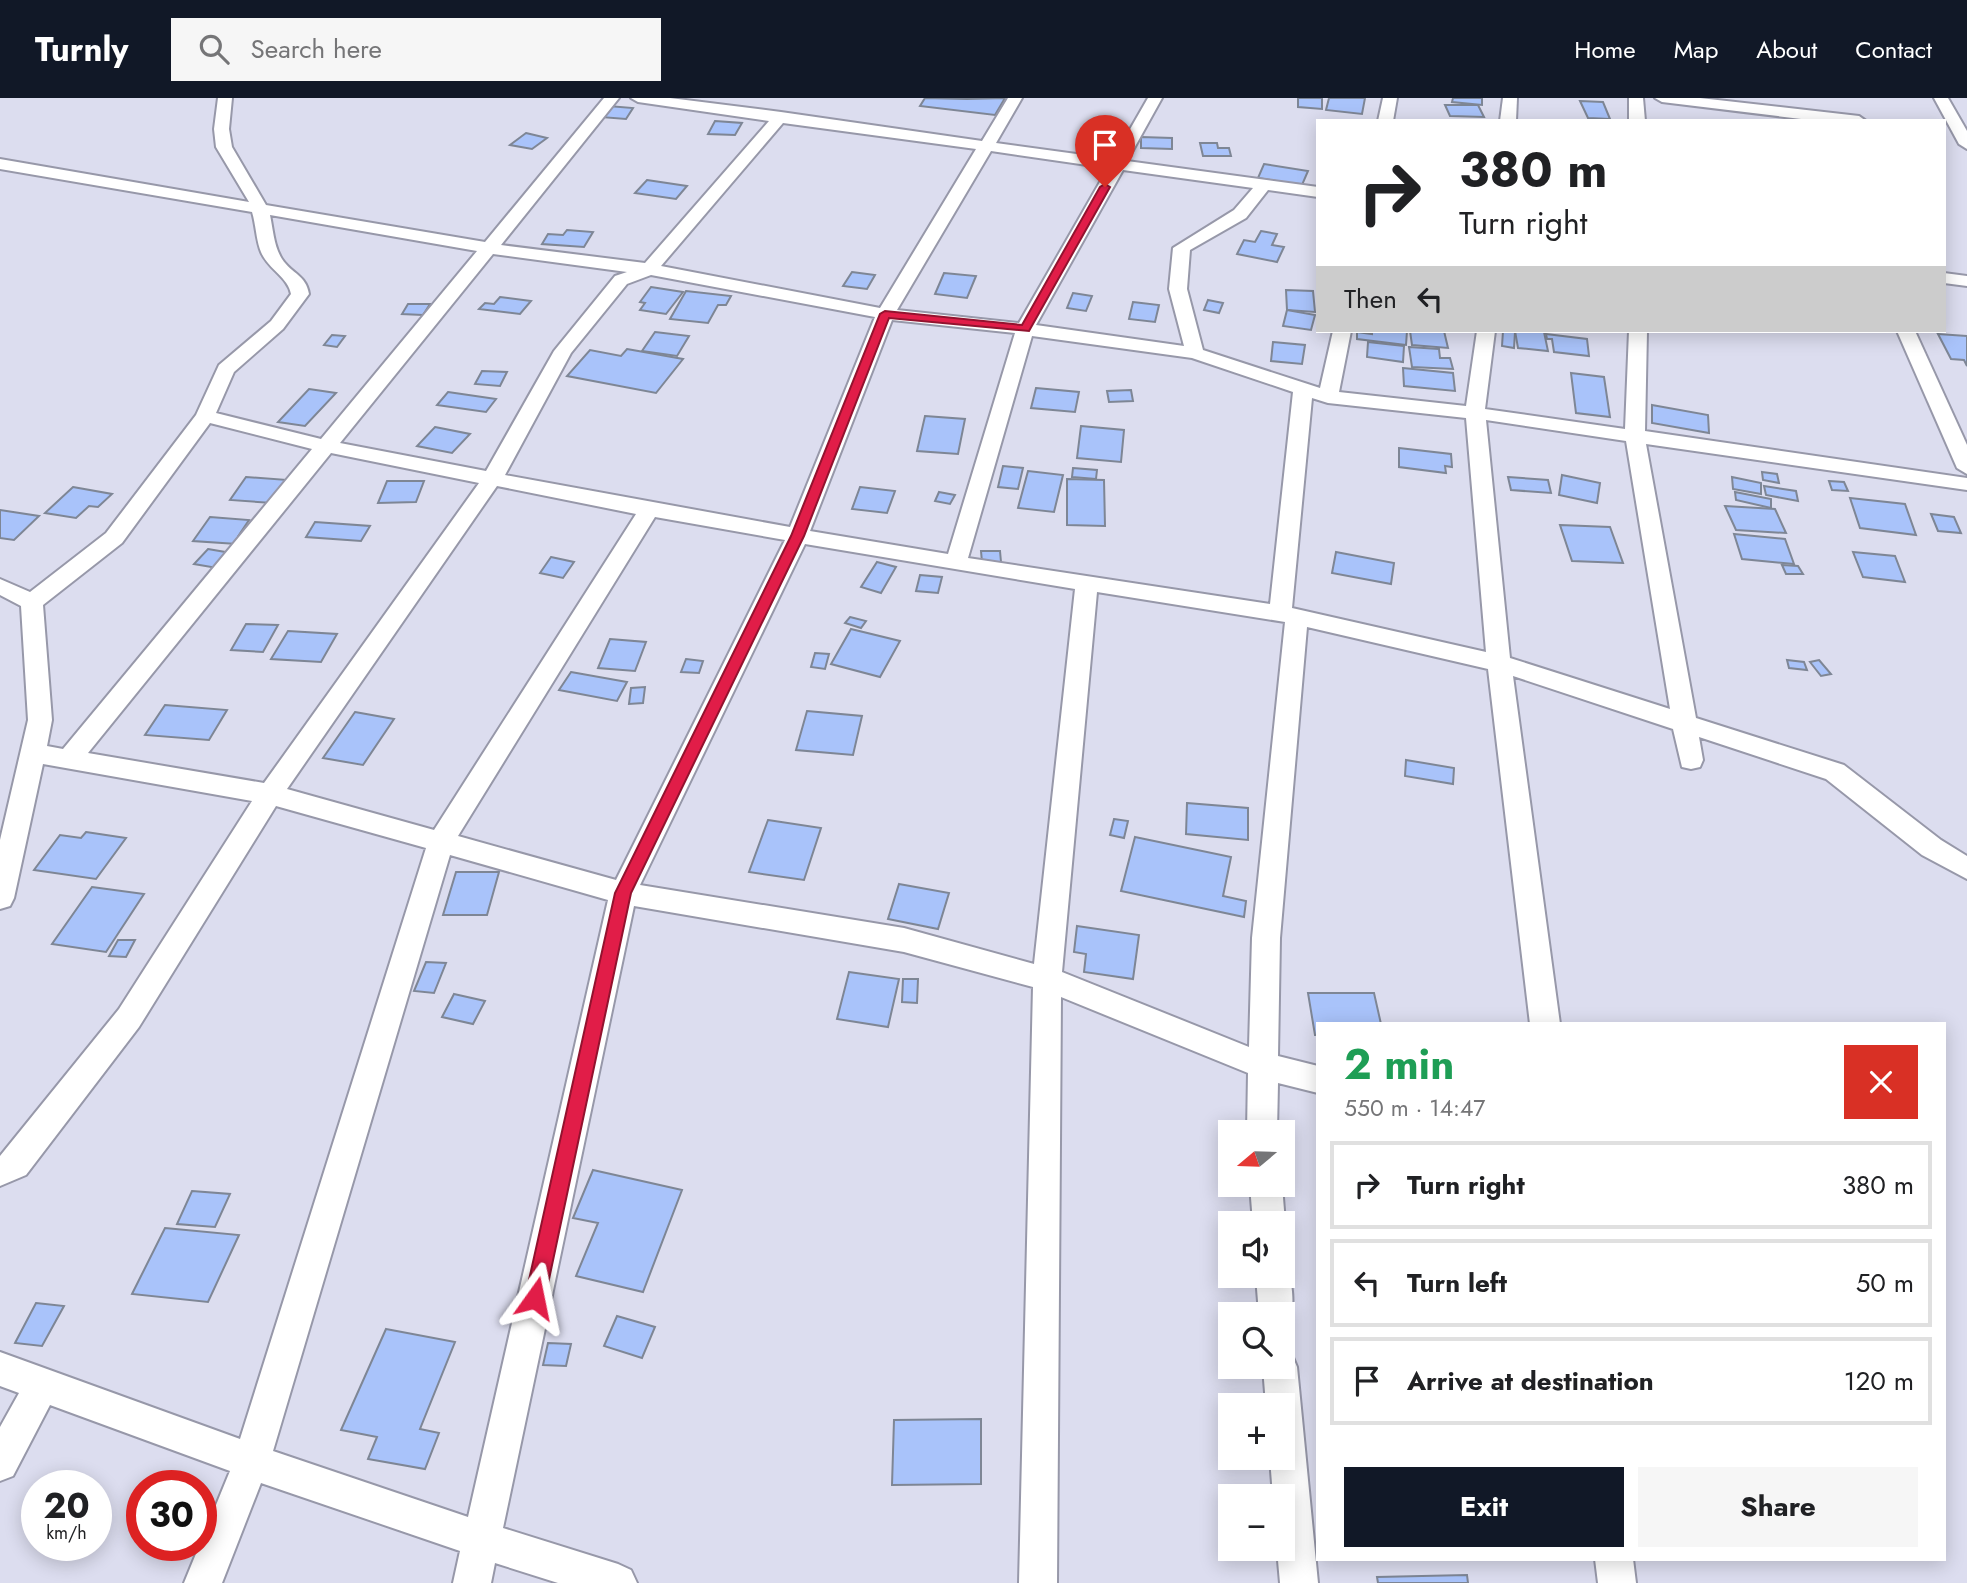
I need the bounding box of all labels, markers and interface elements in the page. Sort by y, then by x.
search box [171,18,661,81]
text: Turnly [35,26,129,73]
icon: search [195,30,233,68]
text: Search here [251,30,382,68]
text: Home [1574,32,1636,67]
text: Map [1674,32,1718,67]
text: About [1756,32,1817,67]
text: Contact [1855,32,1932,67]
pin [1075,115,1135,187]
icon: arrive [1086,126,1124,164]
text: 380 m [1459,135,1607,205]
icon: right [1344,147,1435,238]
text: Turn right [1459,200,1588,246]
text: Then [1344,280,1397,318]
icon: left [1411,280,1449,318]
text: 2 min [1344,1034,1454,1095]
button: close [1844,1045,1918,1119]
text: 550 m · 14:47 [1344,1091,1485,1125]
north arrow [1218,1120,1295,1197]
map controls [1218,1120,1295,1561]
icon: right [1348,1166,1386,1204]
text: Turn right [1407,1166,1525,1204]
text: 380 m [1842,1166,1914,1204]
button: sound [1218,1211,1295,1288]
position arrow [498,1261,572,1335]
icon: left [1348,1264,1386,1302]
text: Turn left [1407,1264,1507,1302]
text: 50 m [1856,1264,1914,1302]
button: search [1218,1302,1295,1379]
icon: arrive [1348,1362,1386,1400]
text: Arrive at destination [1407,1362,1654,1400]
text: 120 m [1844,1362,1914,1400]
button: + [1218,1393,1295,1470]
button: Exit [1344,1467,1624,1547]
button: Share [1638,1467,1918,1547]
speed limit sign: 30 [126,1470,217,1561]
text: 20 [43,1481,90,1531]
button: − [1218,1484,1295,1561]
text: km/h [46,1520,87,1546]

